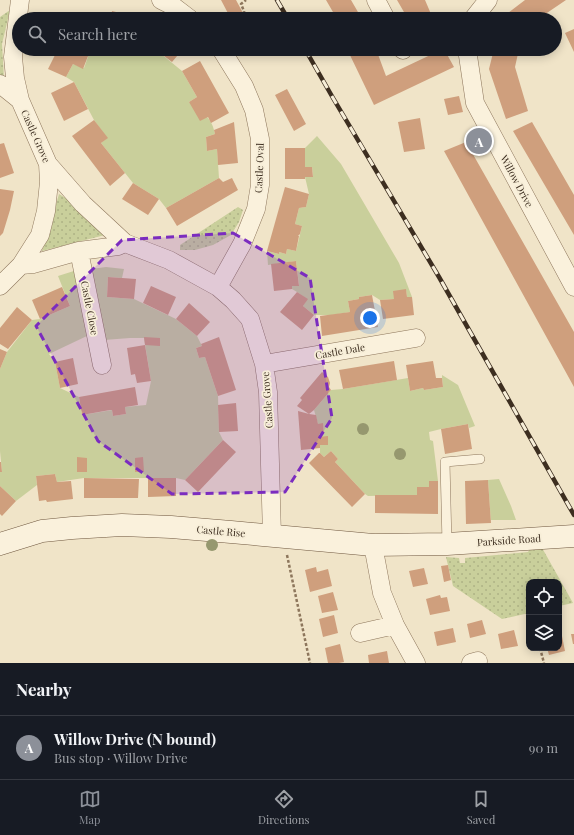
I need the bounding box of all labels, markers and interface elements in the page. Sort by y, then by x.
search box [12,12,562,56]
icon: search [26,23,48,45]
text: Search here [58,24,137,44]
street label: Castle Grove [18,107,54,165]
pin: A [466,126,492,156]
street label: Castle Oval [251,143,267,193]
street label: Willow Drive [497,152,537,210]
street label: Castle Close [78,280,102,336]
your location [360,308,380,328]
street label: Castle Dale [314,340,366,362]
street label: Castle Grove [258,371,276,429]
street label: Castle Rise [196,522,246,540]
street label: Parkside Road [477,531,542,549]
map controls [526,579,562,651]
button: locate [526,579,562,615]
button: layers [526,615,562,651]
text: Nearby [16,678,71,700]
text: Willow Drive (N bound) [54,729,216,749]
text: A [25,739,33,756]
text: 90 m [529,739,558,756]
text: Bus stop · Willow Drive [54,749,188,766]
tab: Map [79,788,101,827]
tab: Directions [258,788,309,827]
tab: Saved [467,788,495,827]

